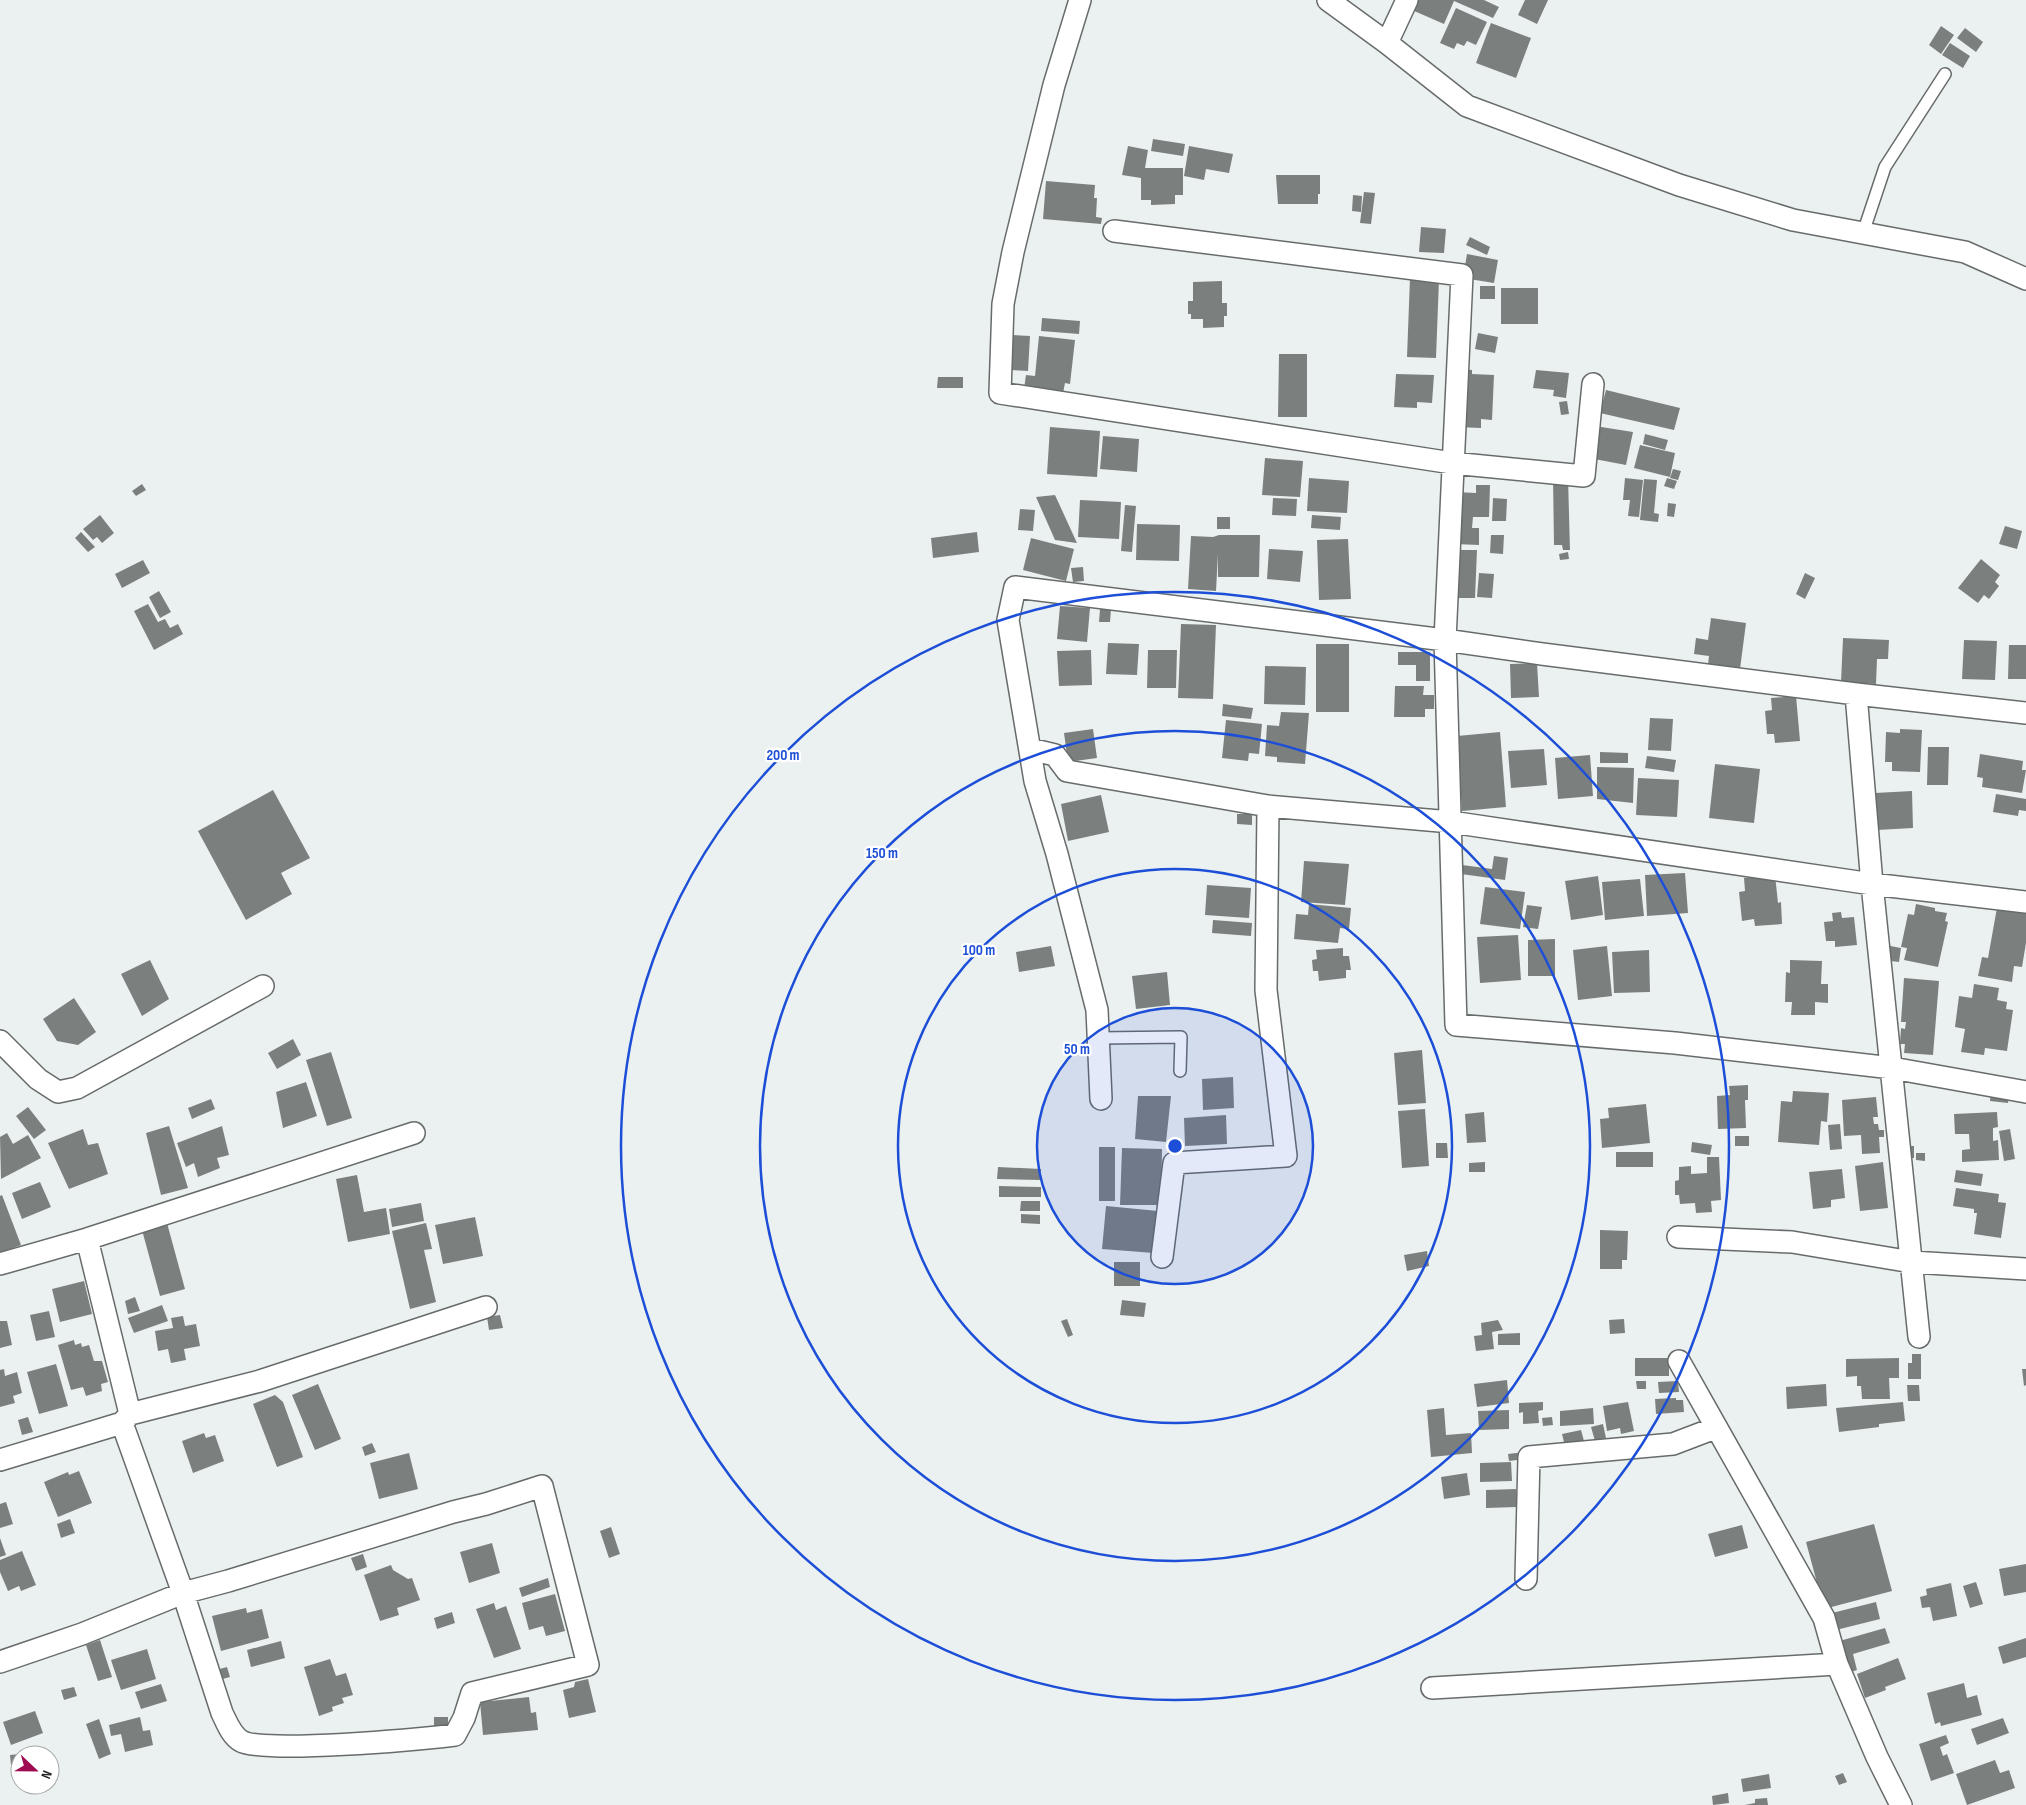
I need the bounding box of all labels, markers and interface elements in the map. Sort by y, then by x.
text: 200 m [766,746,800,765]
text: 150 m [866,844,898,863]
text: 100 m [963,941,995,960]
text: 50 m [1064,1040,1090,1059]
centre of rings [1166,1137,1184,1155]
north arrow [10,1745,60,1795]
text: N [37,1768,56,1781]

